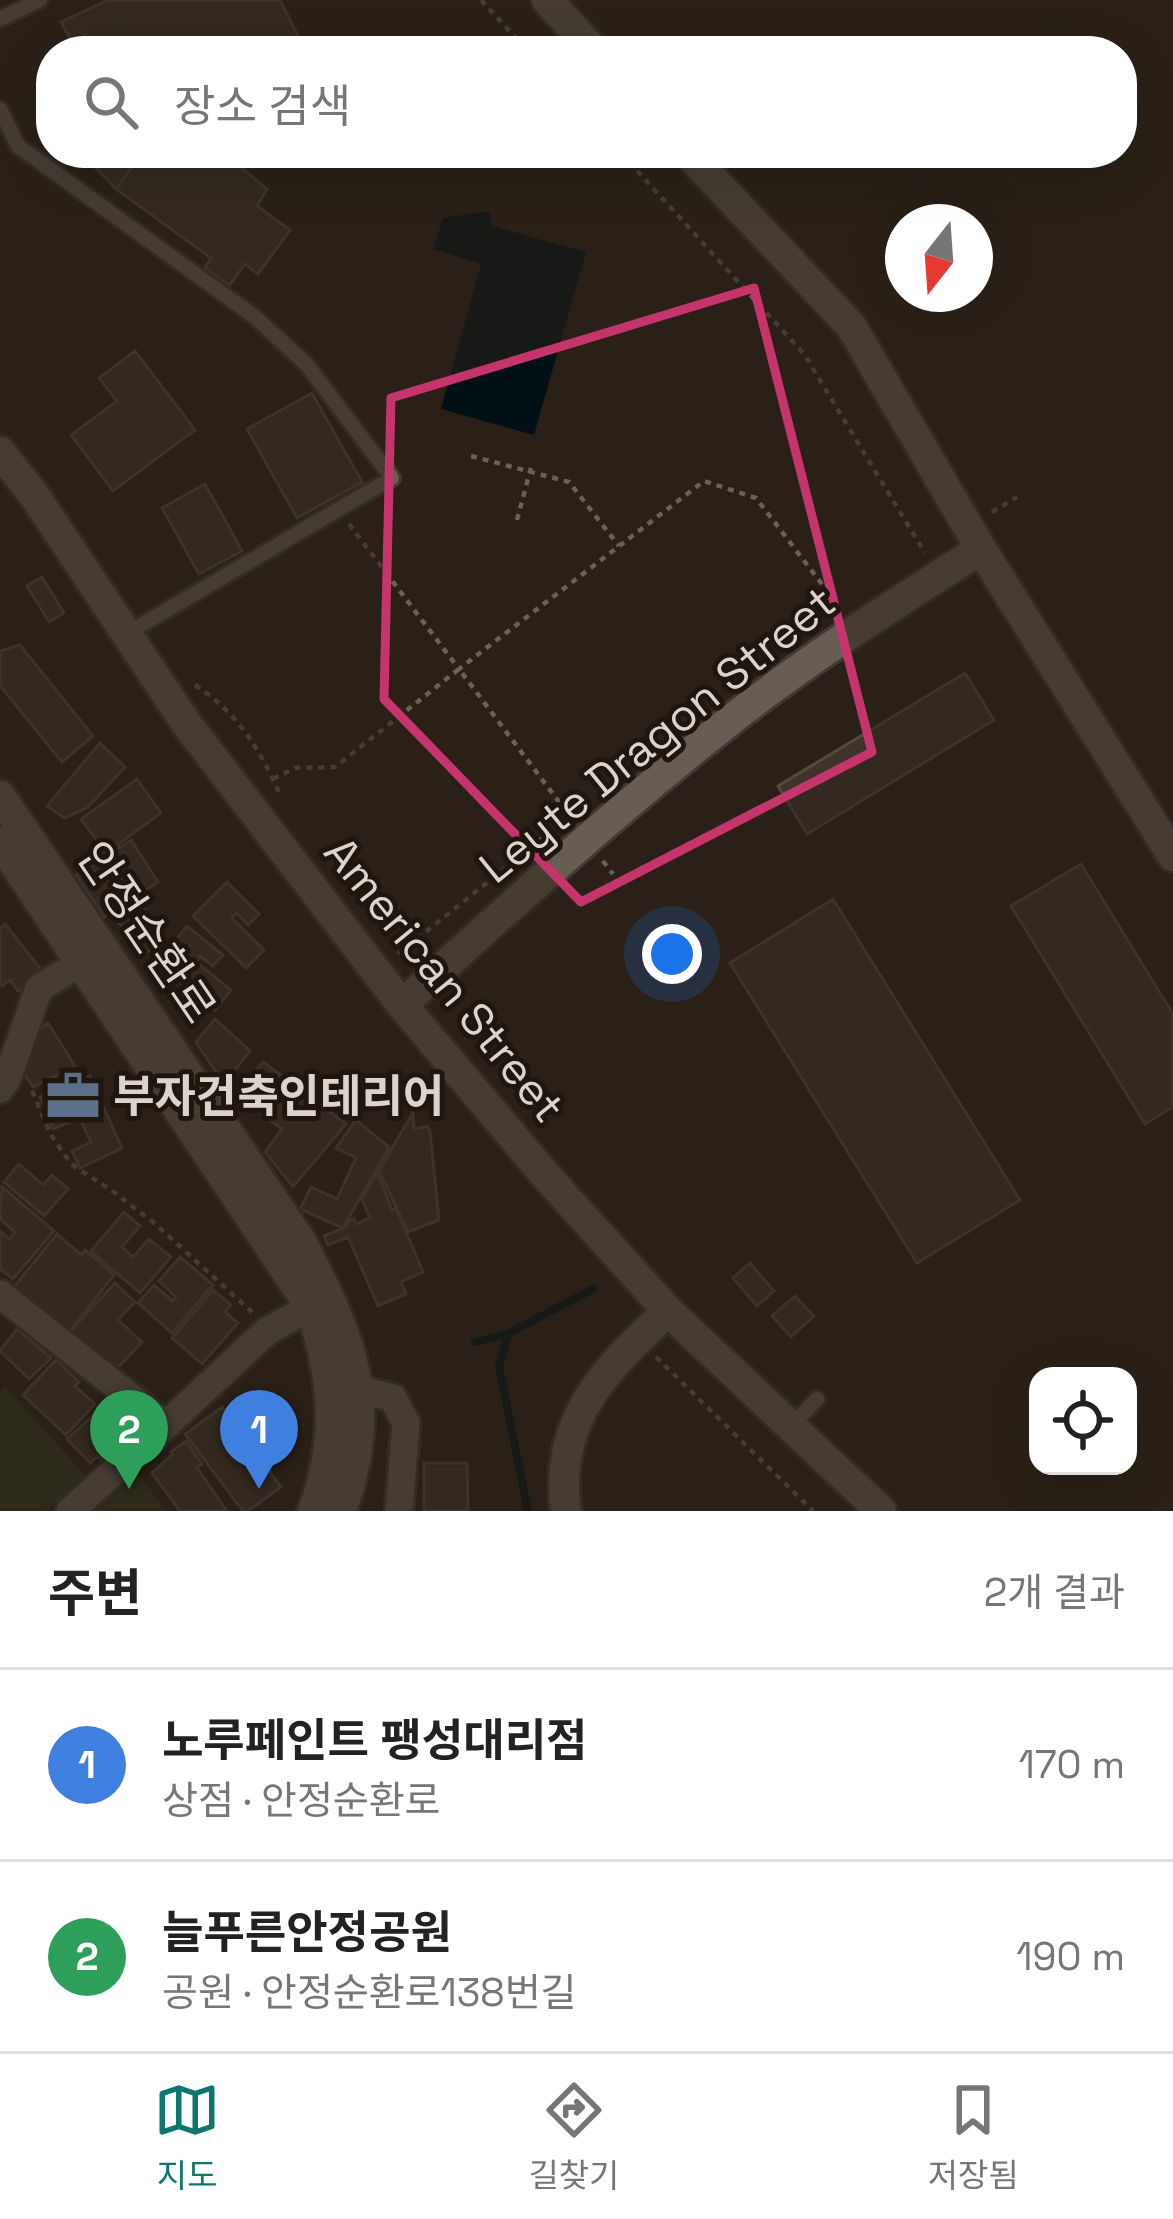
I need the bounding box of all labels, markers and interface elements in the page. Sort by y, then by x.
search box [36,36,1137,168]
icon: search [78,69,144,135]
text: 장소 검색 [174,78,351,135]
north arrow [885,204,993,312]
street label: Leyte Dragon Street [468,573,847,895]
street label: American Street [312,825,577,1134]
street label: 안정순환로 [65,831,228,1034]
your location [642,924,702,984]
office icon: 부자건축인테리어 [44,1067,102,1125]
place label: 부자건축인테리어 [113,1068,444,1125]
map controls [1029,1367,1137,1475]
button: locate [1029,1367,1137,1475]
pin: 2 [90,1390,168,1489]
pin: 1 [220,1390,298,1489]
text: 주변 [48,1561,142,1626]
text: 2개 결과 [984,1568,1125,1617]
text: 노루페인트 팽성대리점 [162,1712,587,1769]
text: 1 [78,1740,96,1789]
text: 170 m [1018,1740,1125,1789]
text: 상점 · 안정순환로 [162,1776,441,1825]
text: 늘푸른안정공원 [162,1904,452,1961]
text: 2 [75,1932,99,1981]
text: 190 m [1016,1932,1125,1981]
text: 공원 · 안정순환로138번길 [162,1968,576,2017]
tab: 지도 [154,2077,220,2197]
tab: 길찾기 [528,2077,619,2197]
tab: 저장됨 [928,2077,1019,2197]

